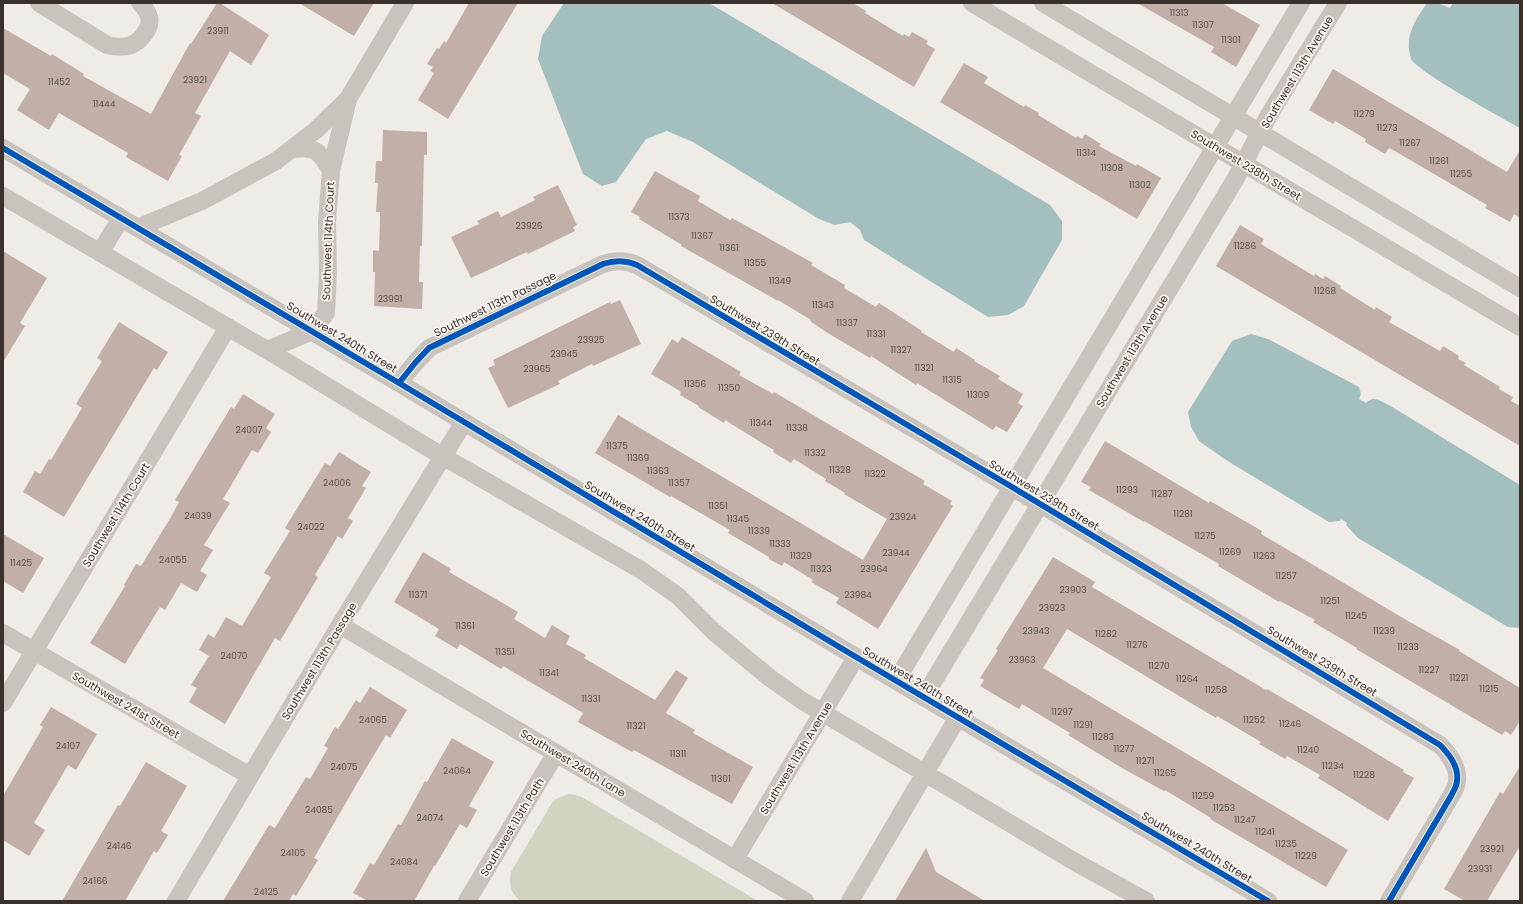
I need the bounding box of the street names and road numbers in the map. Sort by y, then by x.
street label: Southwest 113th Avenue [1257,12,1337,131]
street label: Southwest 238th Street [1188,126,1304,204]
street label: Southwest 114th Court [318,181,338,301]
street label: Southwest 113th Passage [431,267,559,341]
street label: Southwest 239th Street [707,291,823,369]
street label: Southwest 113th Avenue [1092,291,1172,410]
street label: Southwest 240th Street [284,298,400,376]
street label: Southwest 239th Street [986,456,1102,534]
street label: Southwest 114th Court [79,460,153,570]
street label: Southwest 240th Street [582,477,698,555]
street label: Southwest 113th Passage [277,599,361,723]
street label: Southwest 239th Street [1264,622,1380,700]
street label: Southwest 240th Street [860,643,976,721]
street label: Southwest 241st Street [69,668,183,742]
street label: Southwest 113th Avenue [756,698,836,817]
street label: Southwest 240th Lane [517,725,629,801]
street label: Southwest 113th Path [476,775,548,879]
street label: Southwest 240th Street [1139,808,1255,886]

